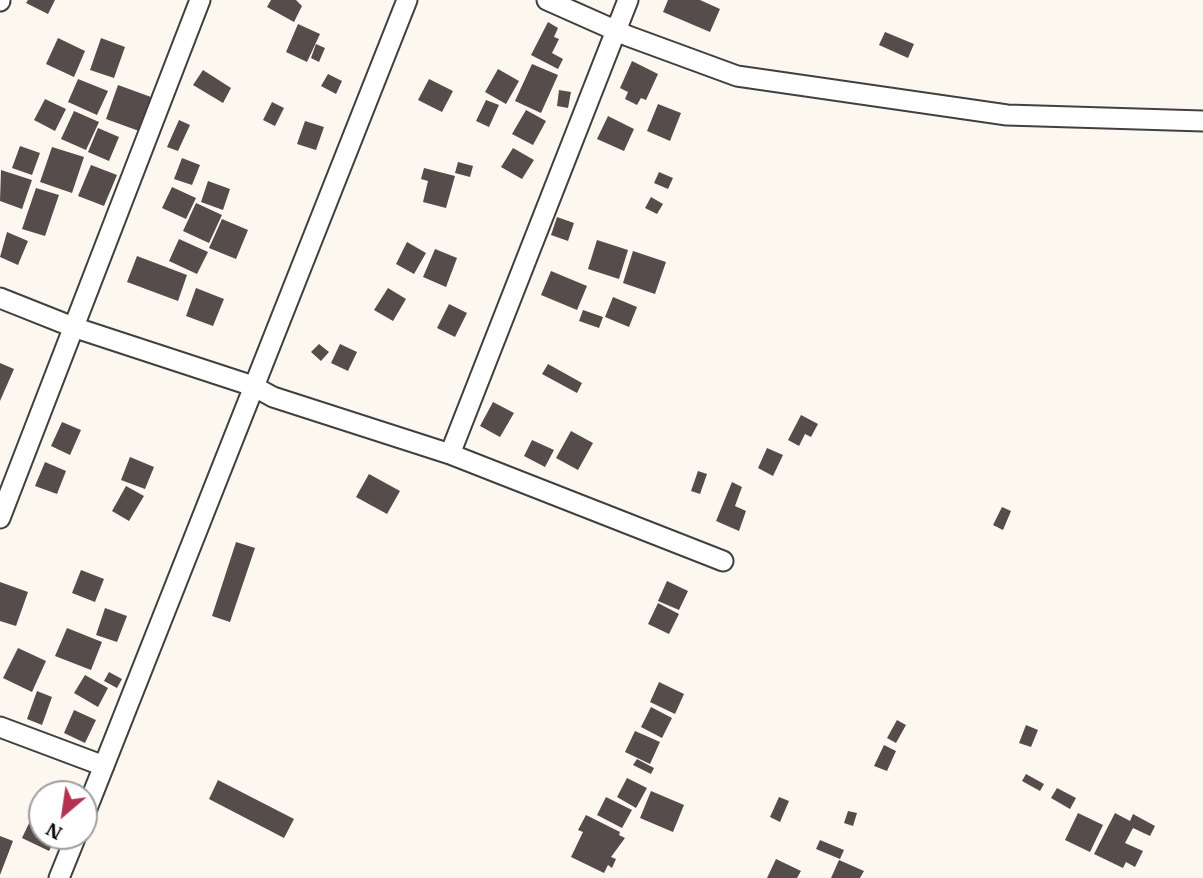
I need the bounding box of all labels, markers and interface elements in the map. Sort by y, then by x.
north arrow [28,780,98,850]
text: N [41,817,66,846]

